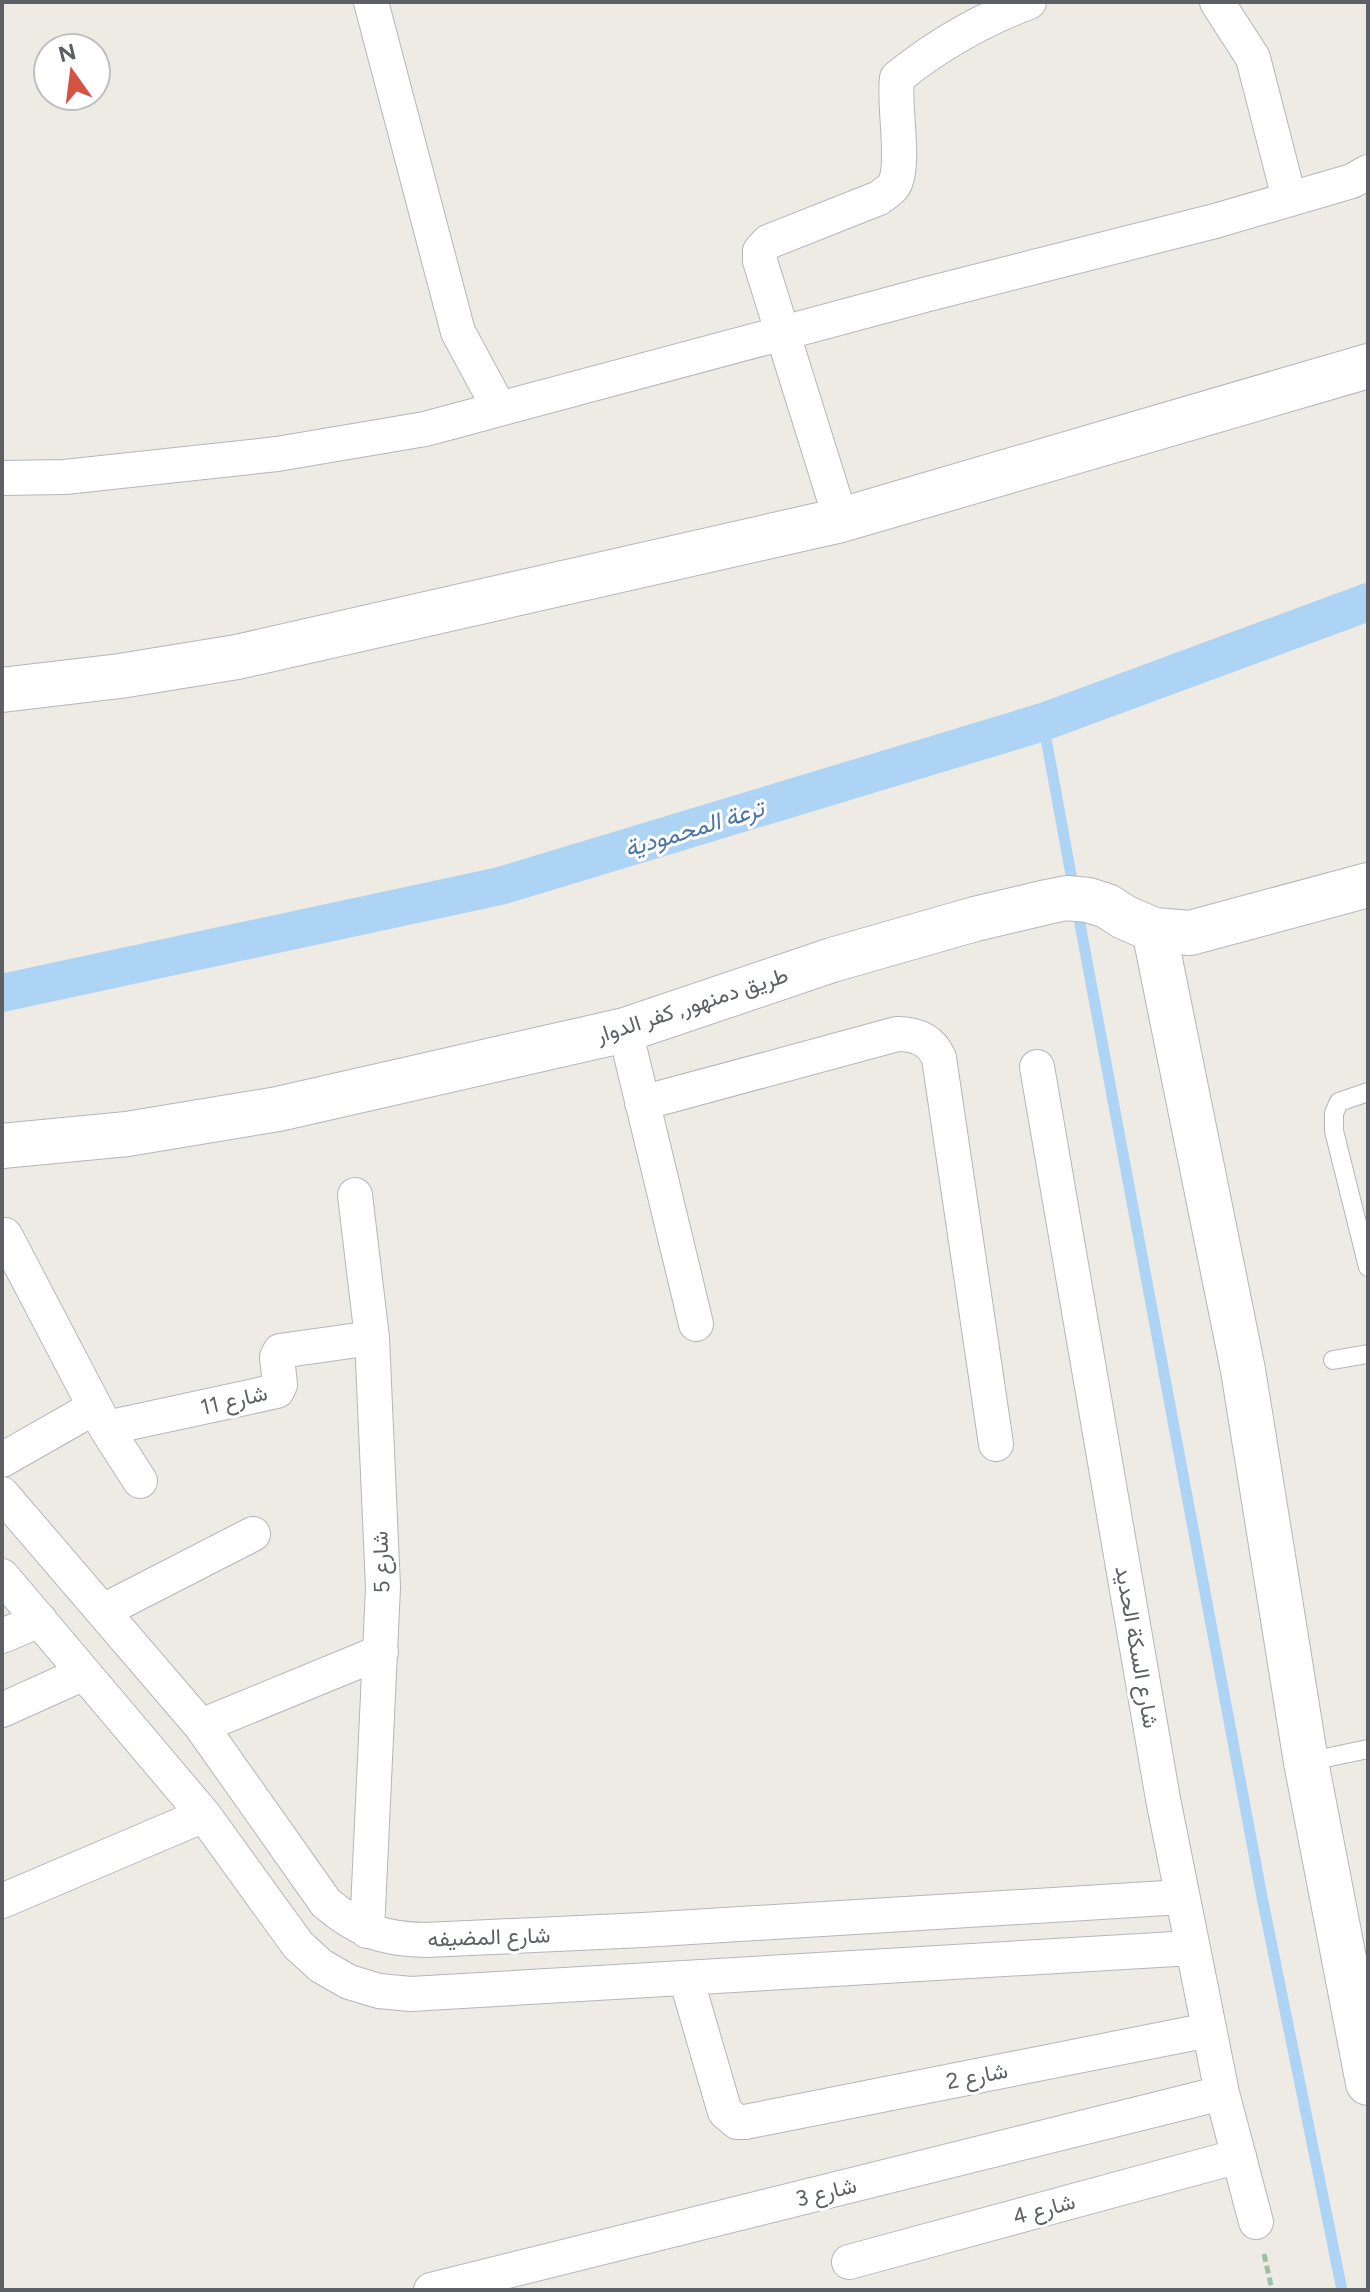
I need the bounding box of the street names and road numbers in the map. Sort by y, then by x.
street label: طريق دمنهور, كفر الدوار [591,961,792,1049]
street label: شارع 11 [198,1379,270,1422]
street label: شارع 5 [366,1530,397,1594]
street label: شارع السكة الحديد [1108,1564,1165,1731]
street label: شارع المضيفه [427,1921,551,1954]
street label: شارع 2 [944,2057,1010,2096]
street label: شارع 3 [793,2171,859,2214]
street label: شارع 4 [1010,2188,1078,2231]

